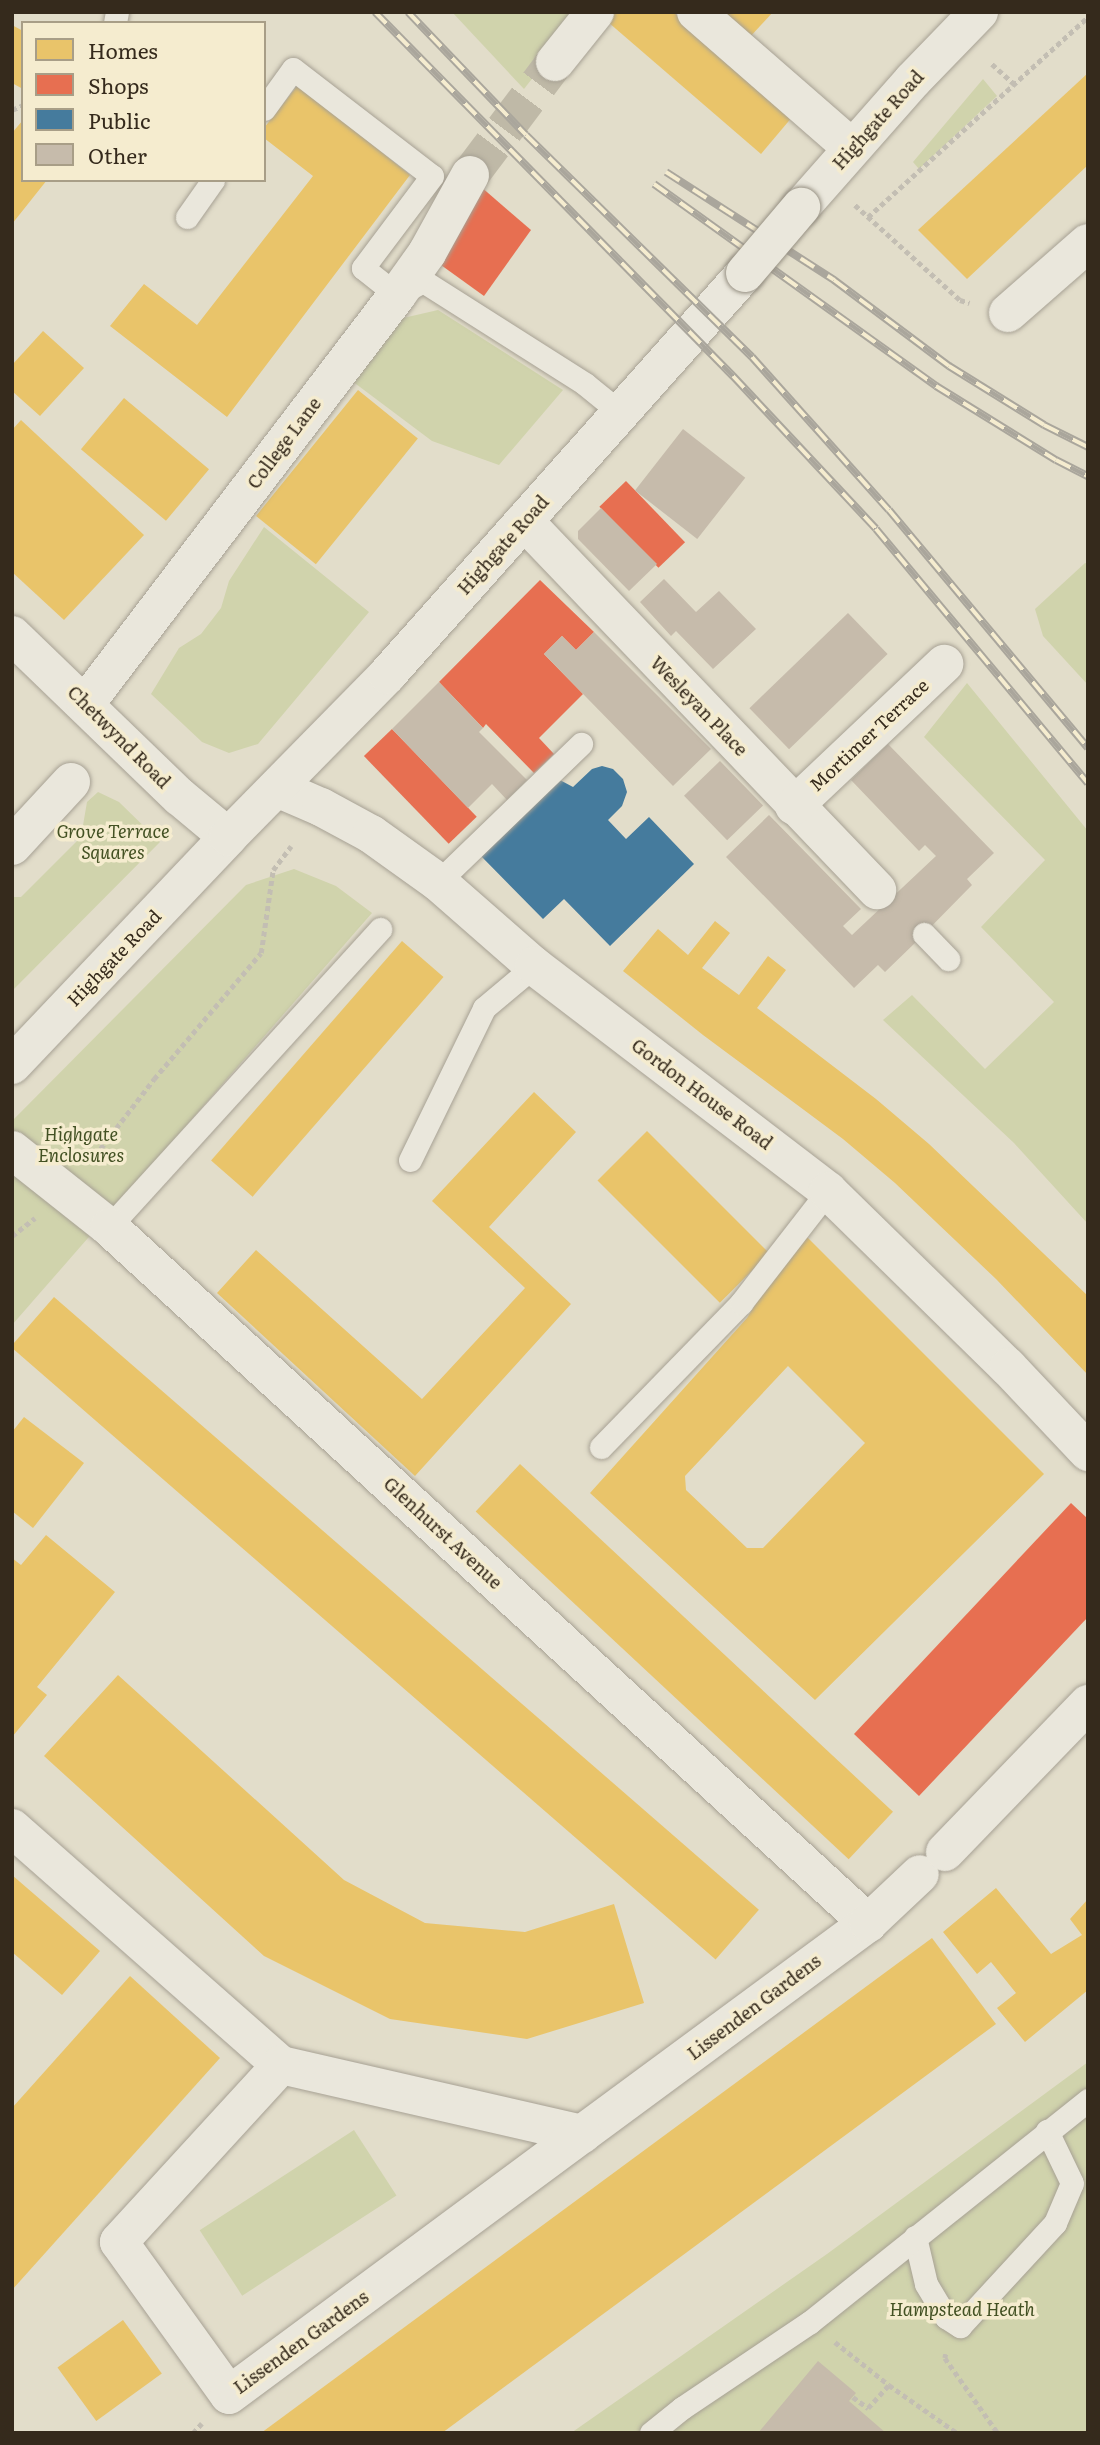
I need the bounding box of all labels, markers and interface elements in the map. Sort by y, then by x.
legend [21,21,266,182]
text: Homes [88,34,158,65]
street label: Highgate Road [828,66,928,174]
text: Shops [88,69,149,100]
text: Public [88,104,150,135]
text: Other [88,139,147,170]
street label: College Lane [243,393,325,493]
street label: Highgate Road [453,491,553,599]
street label: Wesleyan Place [646,652,752,760]
street label: Mortimer Terrace [805,674,933,796]
street label: Chetwynd Road [63,681,175,793]
park label: Grove Terrace Squares [56,821,170,864]
street label: Highgate Road [63,905,165,1011]
street label: Gordon House Road [627,1034,777,1154]
park label: Highgate Enclosures [38,1124,124,1166]
street label: Glenhurst Avenue [379,1473,507,1593]
street label: Lissenden Gardens [683,1950,825,2064]
street label: Lissenden Gardens [229,2286,373,2398]
park label: Hampstead Heath [889,2298,1035,2320]

